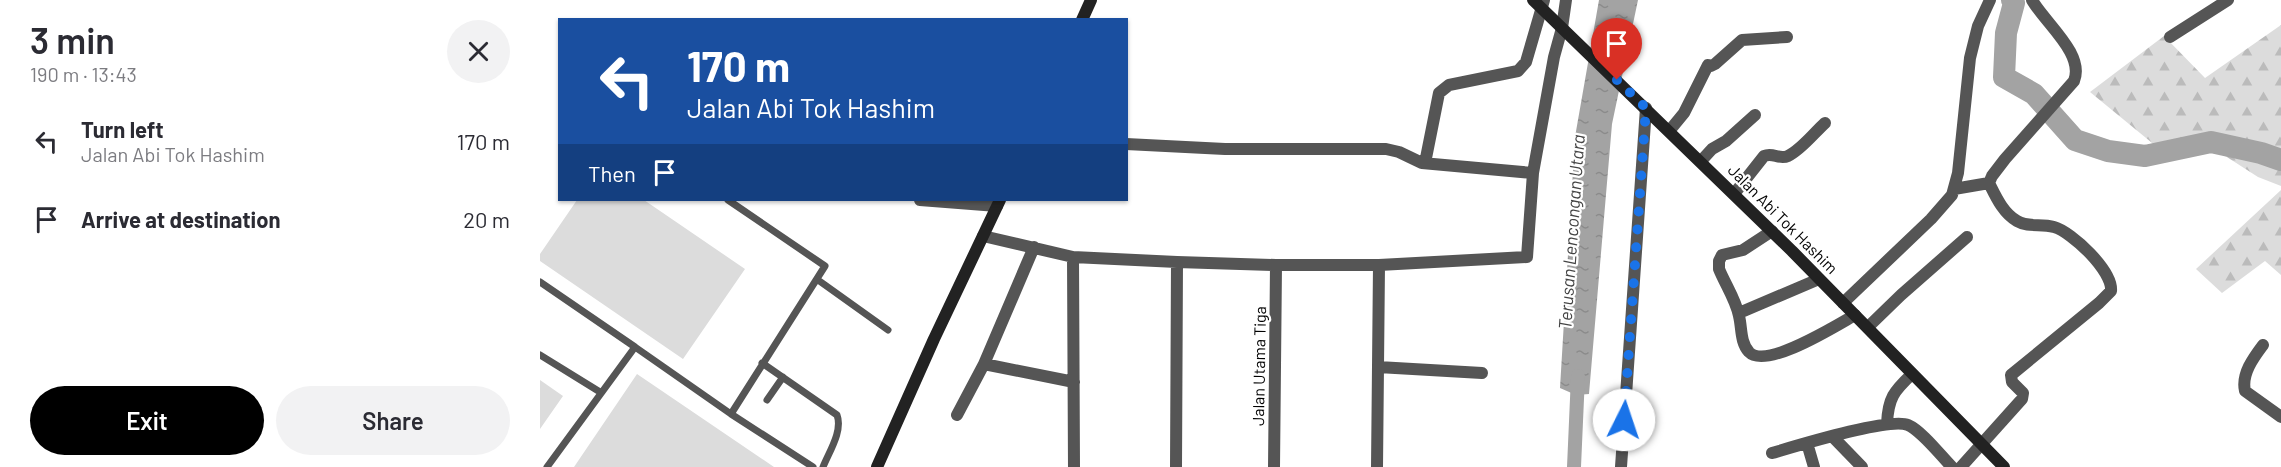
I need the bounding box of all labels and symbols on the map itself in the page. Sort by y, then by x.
pin [1591,18,1642,80]
water label: Terusan Lencongan Utara [1553,134,1589,330]
street label: Jalan Abi Tok Hashim [1725,160,1842,277]
street label: Jalan Utama Tiga [1248,306,1269,426]
position arrow [1592,388,1656,452]

